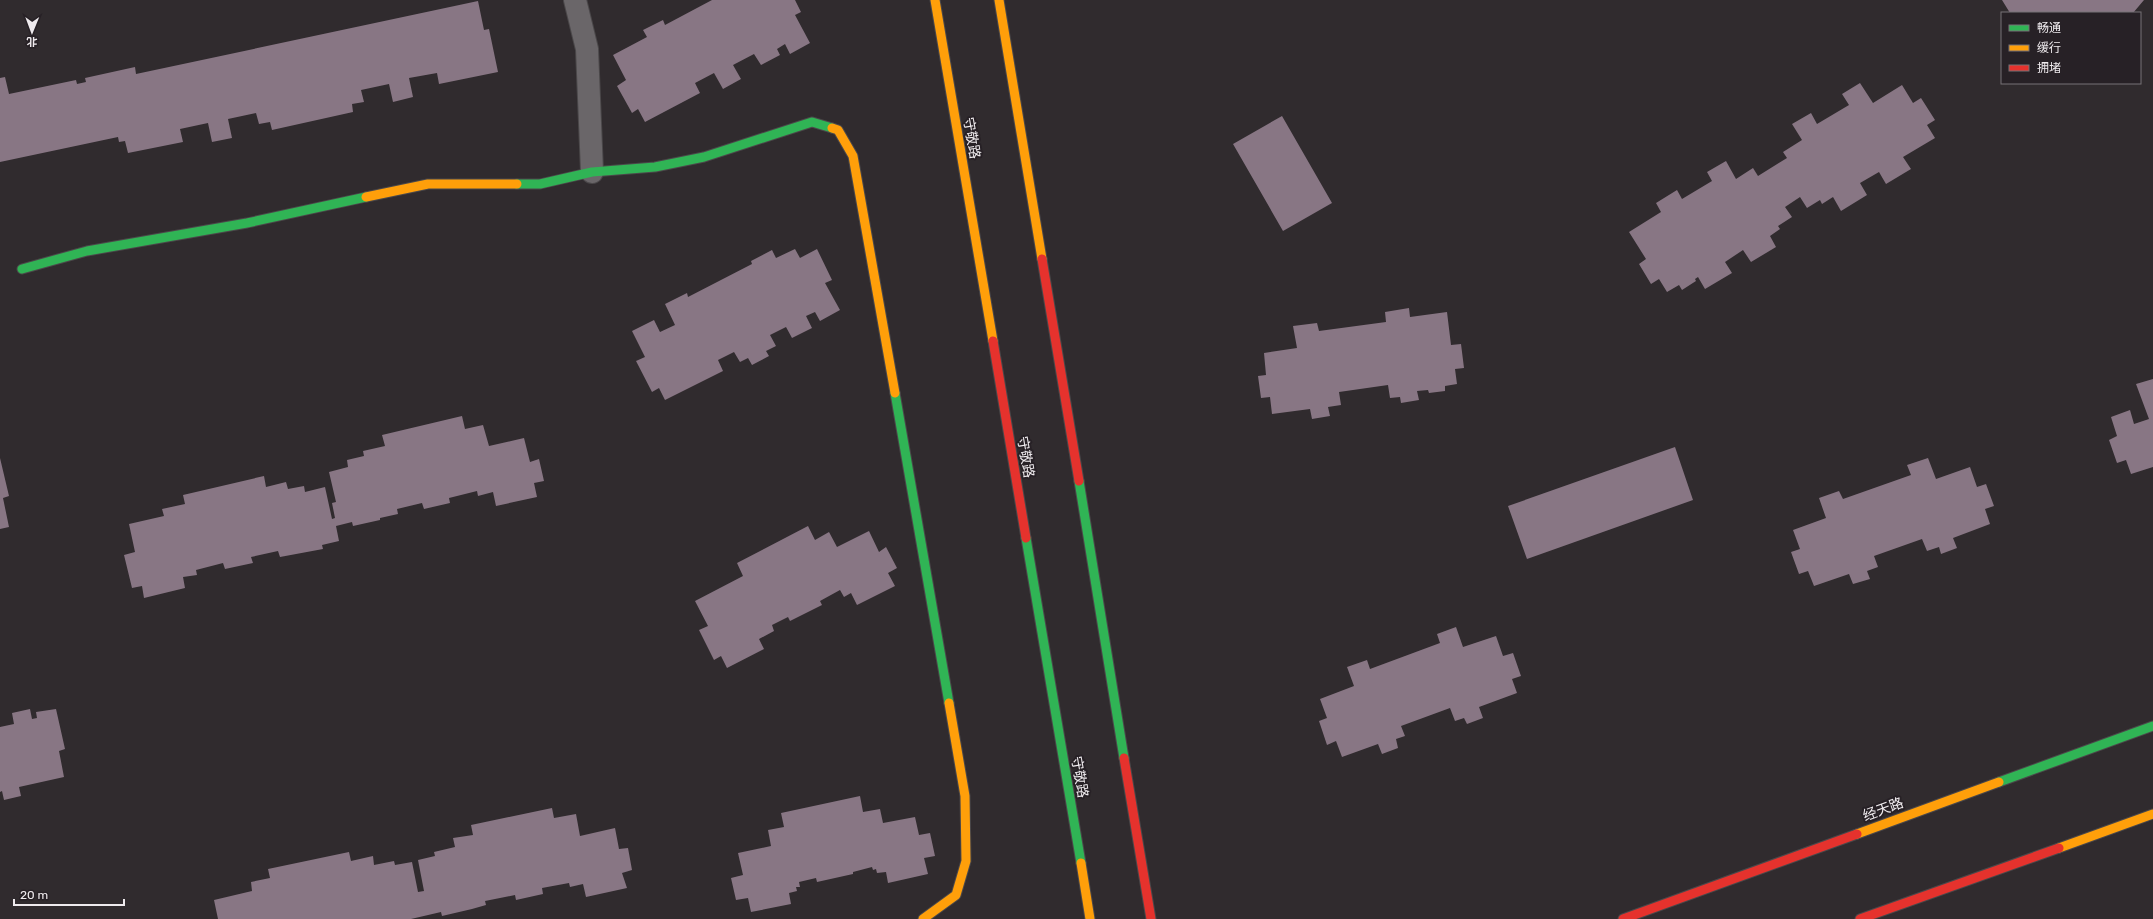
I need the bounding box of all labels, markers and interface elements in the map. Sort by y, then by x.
north arrow [12,12,52,52]
legend [2001,12,2141,84]
text: 畅通 [2037,21,2061,35]
text: 北 [26,35,37,48]
text: 缓行 [2037,41,2061,55]
text: 拥堵 [2037,61,2061,75]
street label: 守敬路 [959,116,984,160]
street label: 守敬路 [1013,435,1038,479]
street label: 守敬路 [1067,755,1092,799]
street label: 经天路 [1861,794,1906,825]
scale bar [14,881,124,907]
text: 20 m [20,888,48,902]

